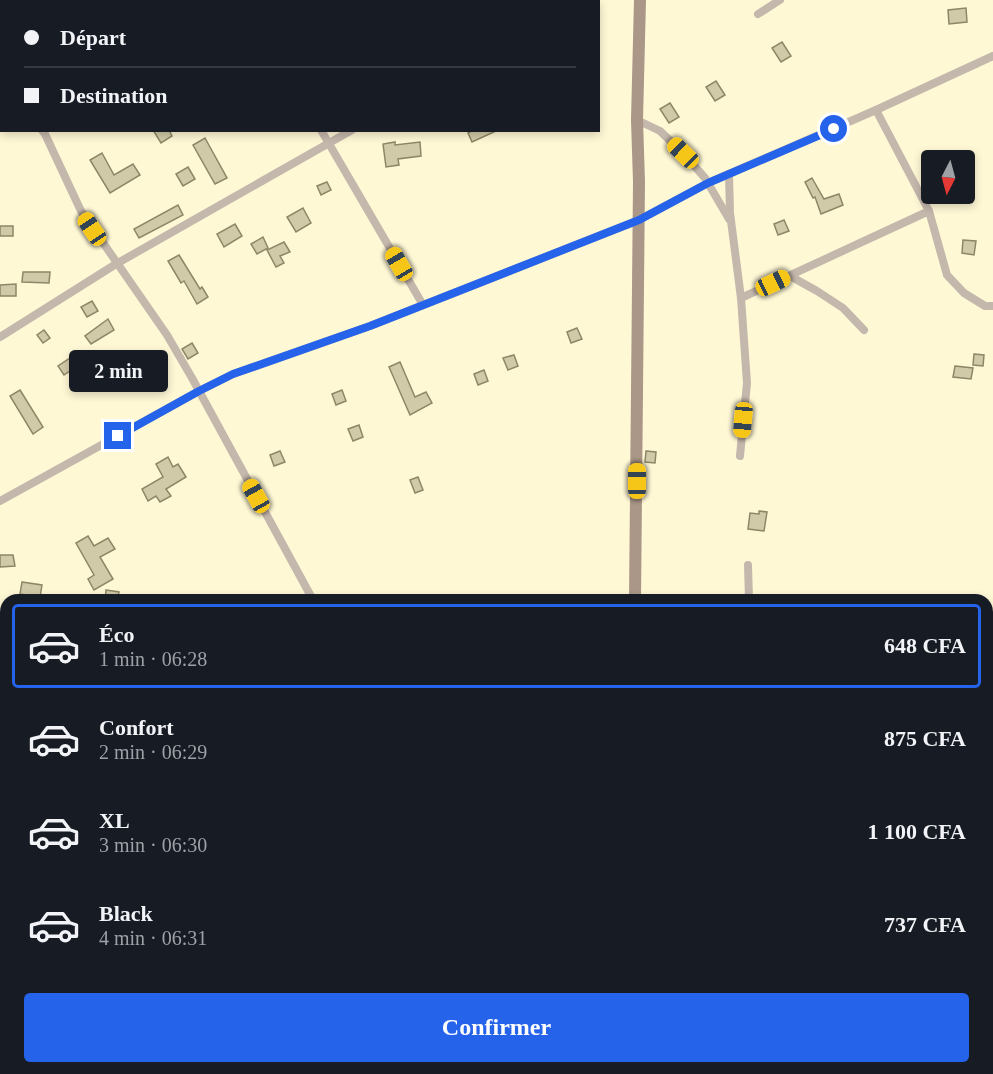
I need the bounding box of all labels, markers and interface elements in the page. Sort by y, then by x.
text: Départ [60,25,126,50]
text: Destination [60,83,168,108]
route start [820,115,847,142]
car [664,134,702,172]
north arrow [921,150,975,204]
map controls [921,150,975,204]
car [74,209,110,249]
car [382,244,416,284]
car [753,267,793,299]
callout: 2 min [68,349,168,391]
text: 2 min [94,360,143,382]
car [732,401,754,439]
route end [104,422,131,449]
car [628,463,646,499]
car [239,476,273,516]
icon: car [27,619,81,673]
text: Éco [99,622,134,647]
text: 648 CFA [884,633,966,658]
text: 1 min · 06:28 [99,648,207,670]
icon: car [27,712,81,766]
text: Confort [99,715,174,740]
text: 875 CFA [884,726,966,751]
text: 2 min · 06:29 [99,741,207,763]
icon: car [27,805,81,859]
text: XL [99,808,130,833]
text: 1 100 CFA [867,819,966,844]
text: 3 min · 06:30 [99,834,207,856]
icon: car [27,898,81,952]
text: Black [99,901,153,926]
text: 737 CFA [884,912,966,937]
text: 4 min · 06:31 [99,927,207,949]
button: Confirmer [24,993,969,1062]

